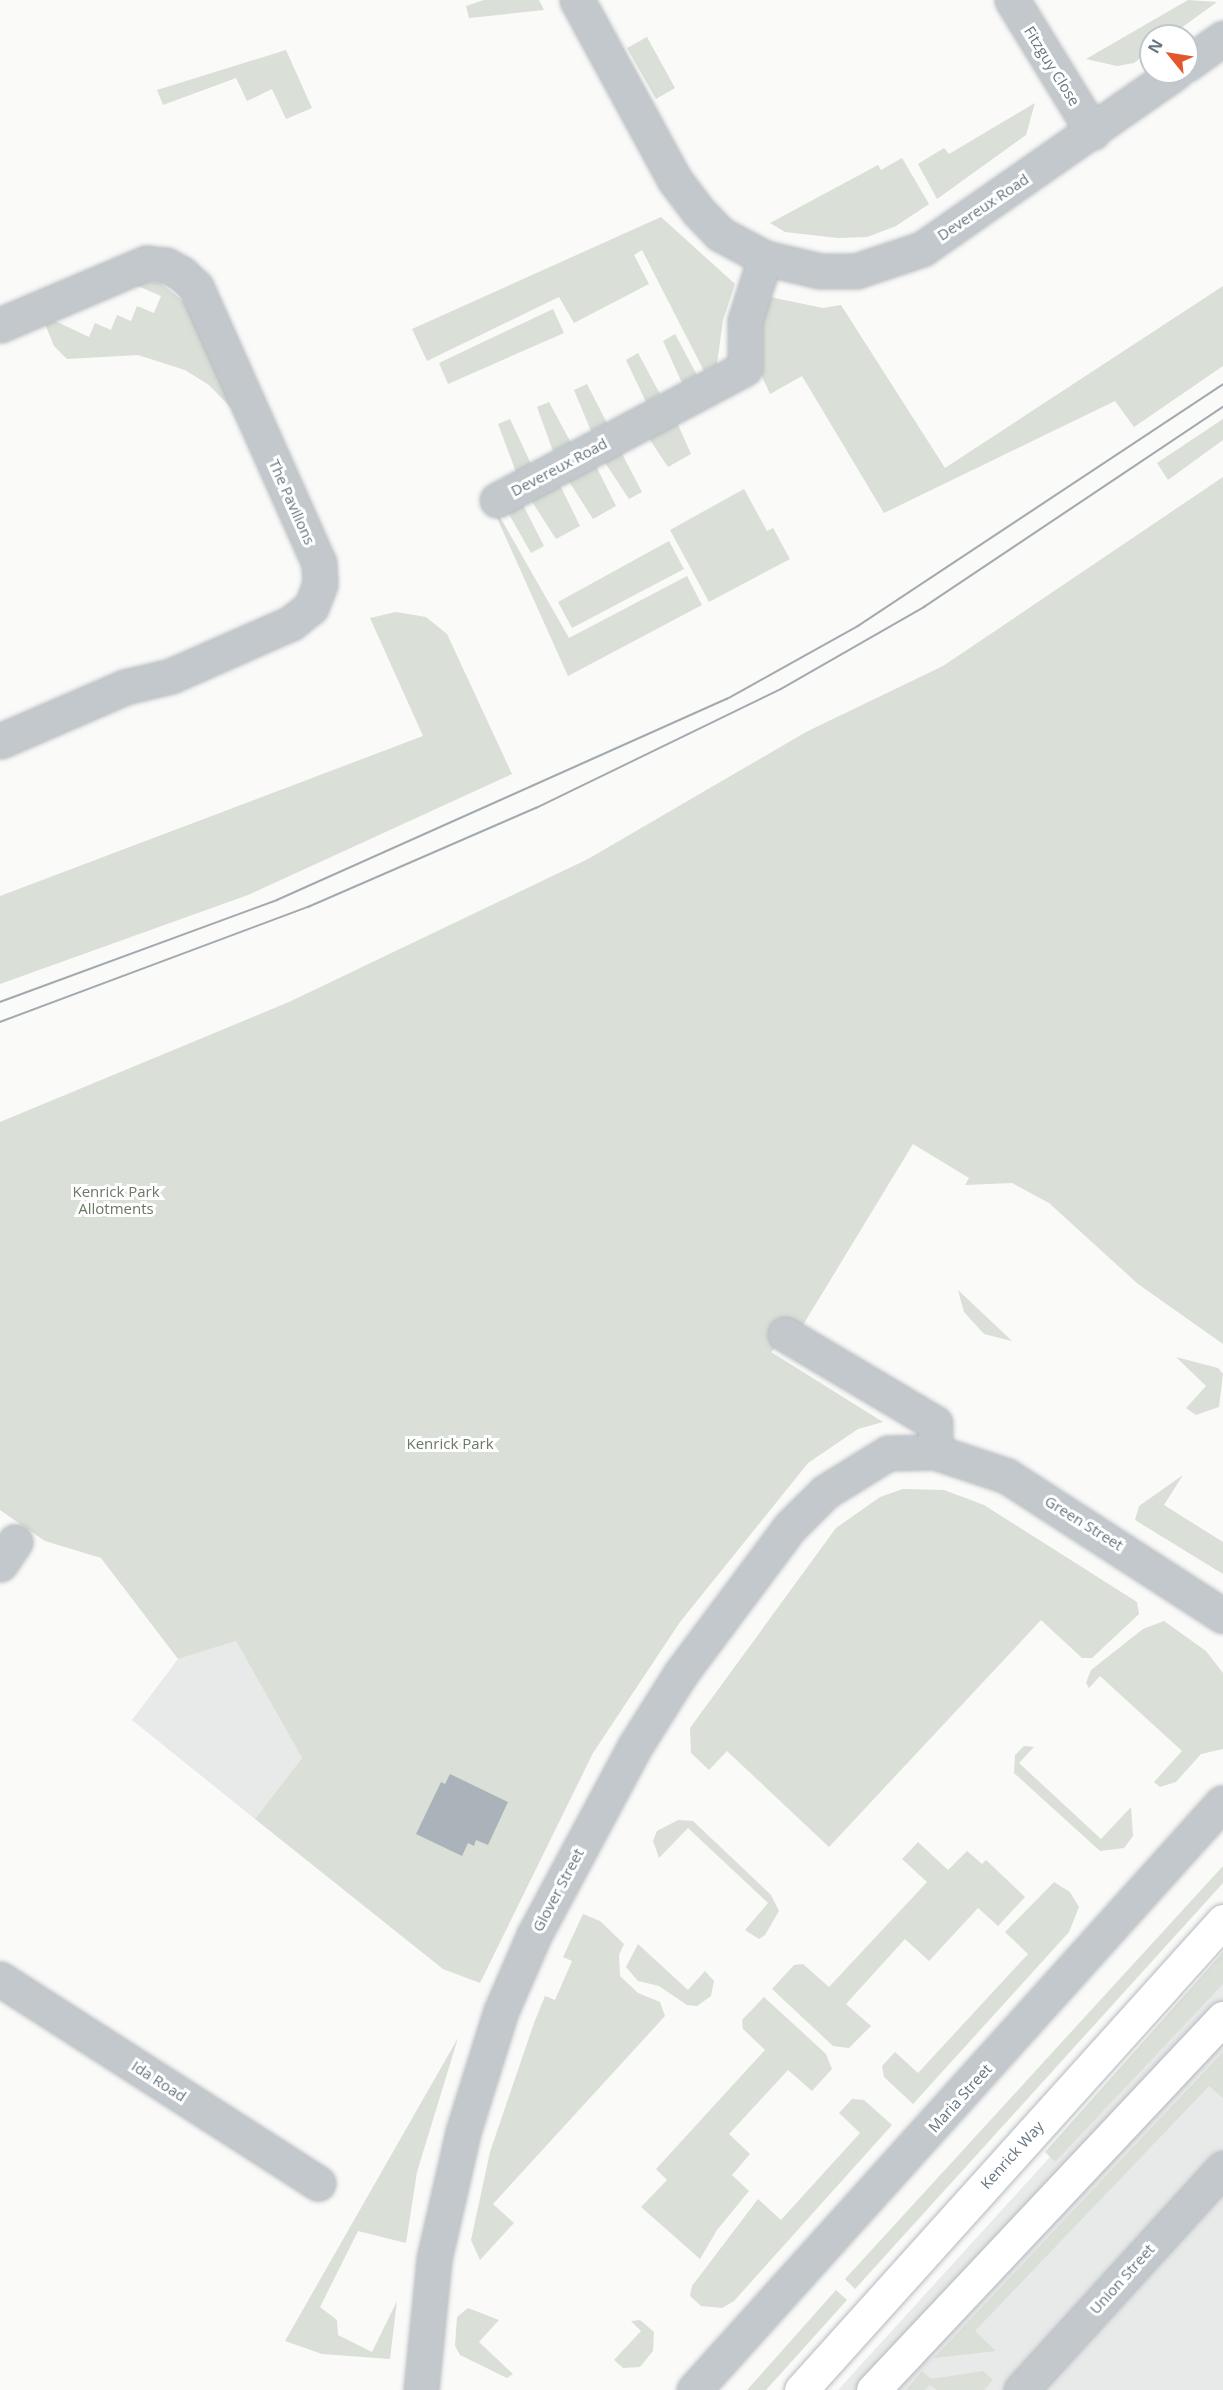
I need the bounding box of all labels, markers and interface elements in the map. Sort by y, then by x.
street label: Fitzguy Close [1020,23,1084,109]
north arrow [1139,24,1199,84]
text: N [1142,35,1168,57]
street label: Devereux Road [934,170,1032,244]
street label: Devereux Road [508,434,610,500]
street label: The Pavilions [265,457,319,547]
park label: Kenrick Park Allotments [72,1182,160,1217]
park label: Kenrick Park [406,1435,494,1453]
street label: Green Street [1042,1492,1126,1554]
street label: Glover Street [529,1845,587,1935]
street label: Ida Road [128,2057,190,2105]
street label: Maria Street [925,2060,995,2136]
street label: Kenrick Way [977,2117,1047,2193]
street label: Union Street [1086,2240,1158,2318]

